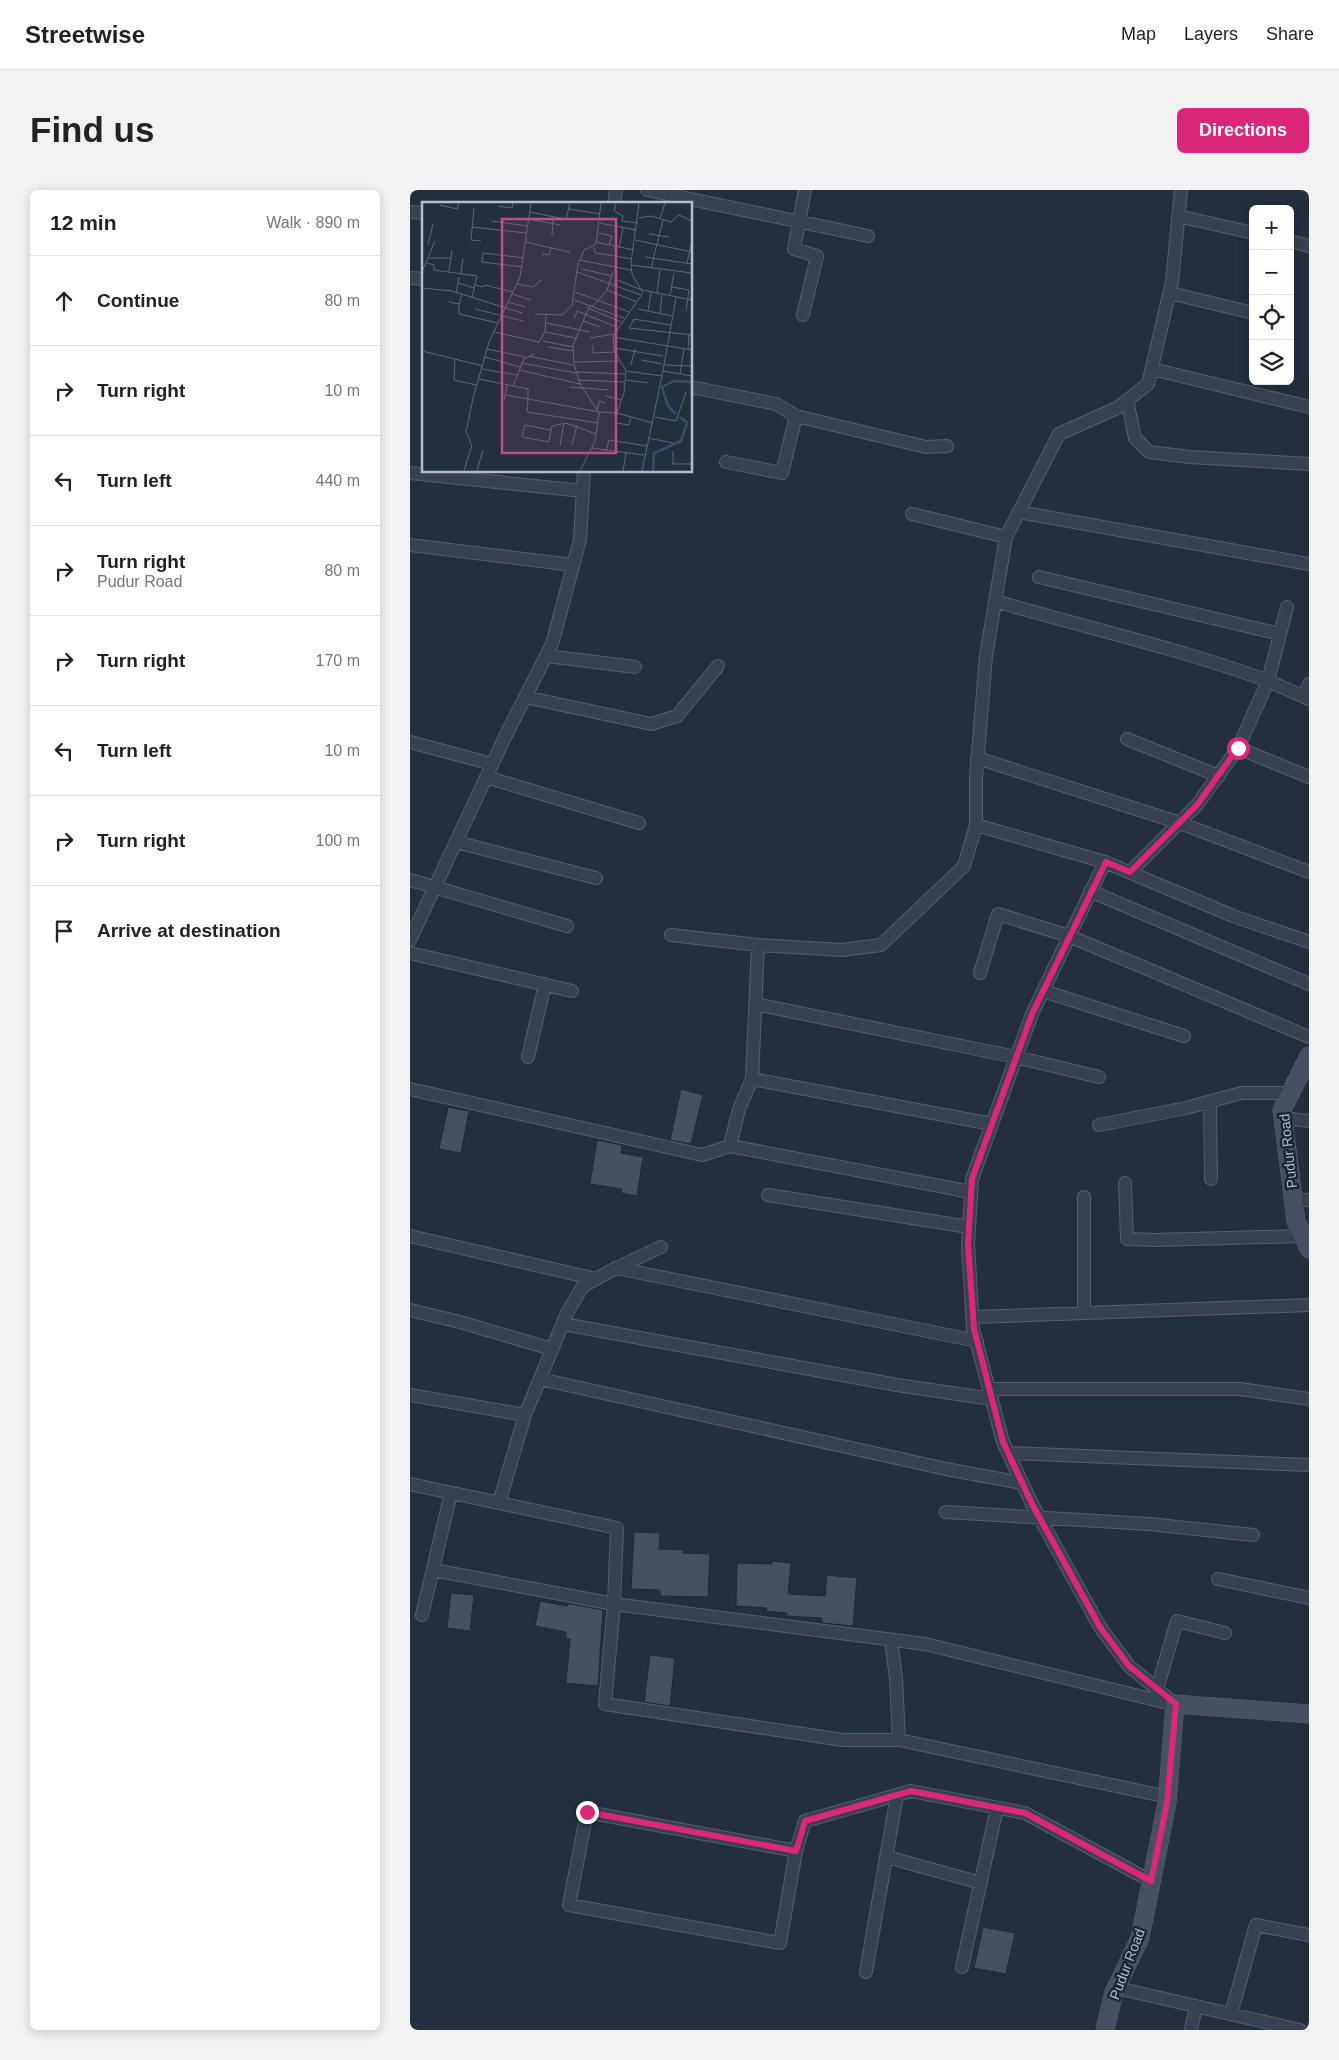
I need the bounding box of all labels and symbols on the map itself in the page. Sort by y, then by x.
inset map [422,202,692,472]
route start [1227,737,1250,760]
street label: Pudur Road [1276,1113,1300,1189]
route end [576,1801,599,1824]
street label: Pudur Road [1106,1926,1148,2002]

